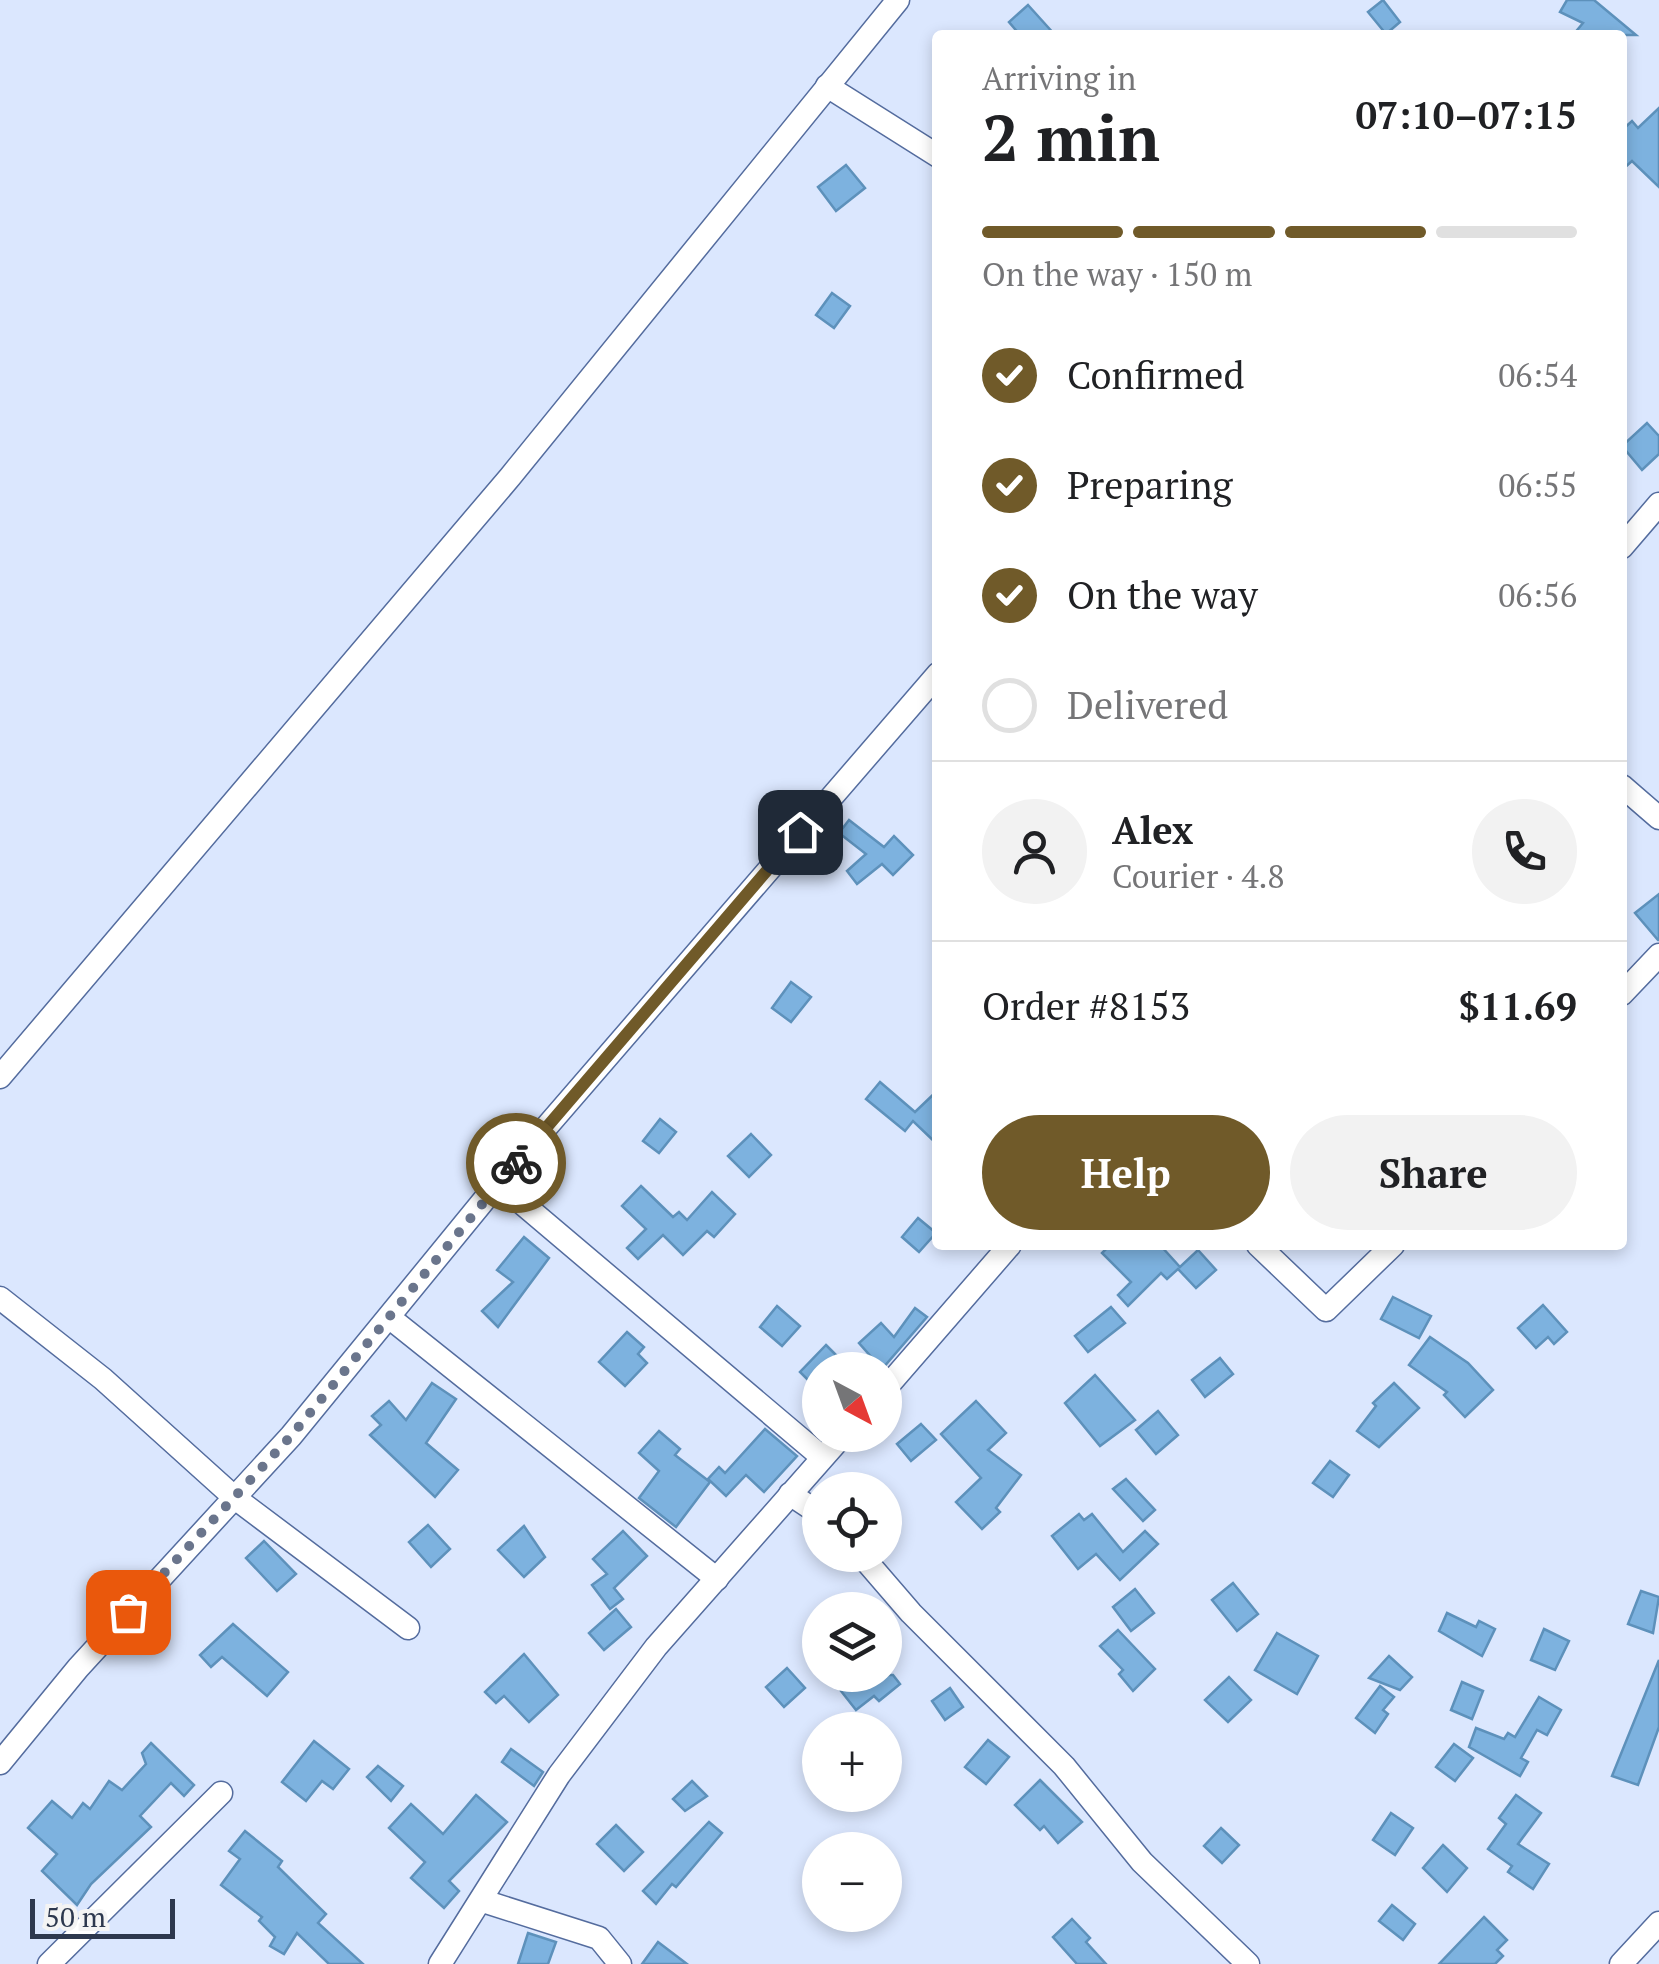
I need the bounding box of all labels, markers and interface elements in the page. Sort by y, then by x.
text: Arriving in [982,57,1136,99]
text: 07:10–07:15 [1355,90,1577,140]
text: 2 min [982,93,1160,180]
text: On the way · 150 m [982,253,1252,295]
icon: check [982,348,1037,403]
text: Confirmed [1067,350,1245,400]
text: 06:54 [1498,354,1577,396]
icon: check [982,458,1037,513]
text: Preparing [1067,460,1233,510]
text: 06:55 [1498,464,1577,506]
icon: check [982,568,1037,623]
text: On the way [1067,570,1258,620]
text: 06:56 [1498,574,1577,616]
text: Delivered [1067,680,1228,730]
pin [758,790,843,875]
button: person [982,799,1087,904]
button: phone [1472,799,1577,904]
icon: home [773,805,828,860]
text: Alex [1112,805,1193,855]
text: Courier · 4.8 [1112,855,1284,897]
text: Order #8153 [982,981,1190,1031]
text: $11.69 [1458,981,1577,1031]
courier [466,1113,566,1213]
button: Help [982,1115,1270,1230]
button: Share [1290,1115,1577,1230]
icon: bike [489,1136,544,1191]
north arrow [802,1352,902,1452]
map controls [802,1352,902,1932]
button: locate [802,1472,902,1572]
pin [86,1570,171,1655]
icon: bag [101,1585,156,1640]
button: layers [802,1592,902,1692]
button: + [802,1712,902,1812]
button: − [802,1832,902,1932]
scale bar [30,1894,175,1938]
text: 50 m [45,1898,106,1935]

